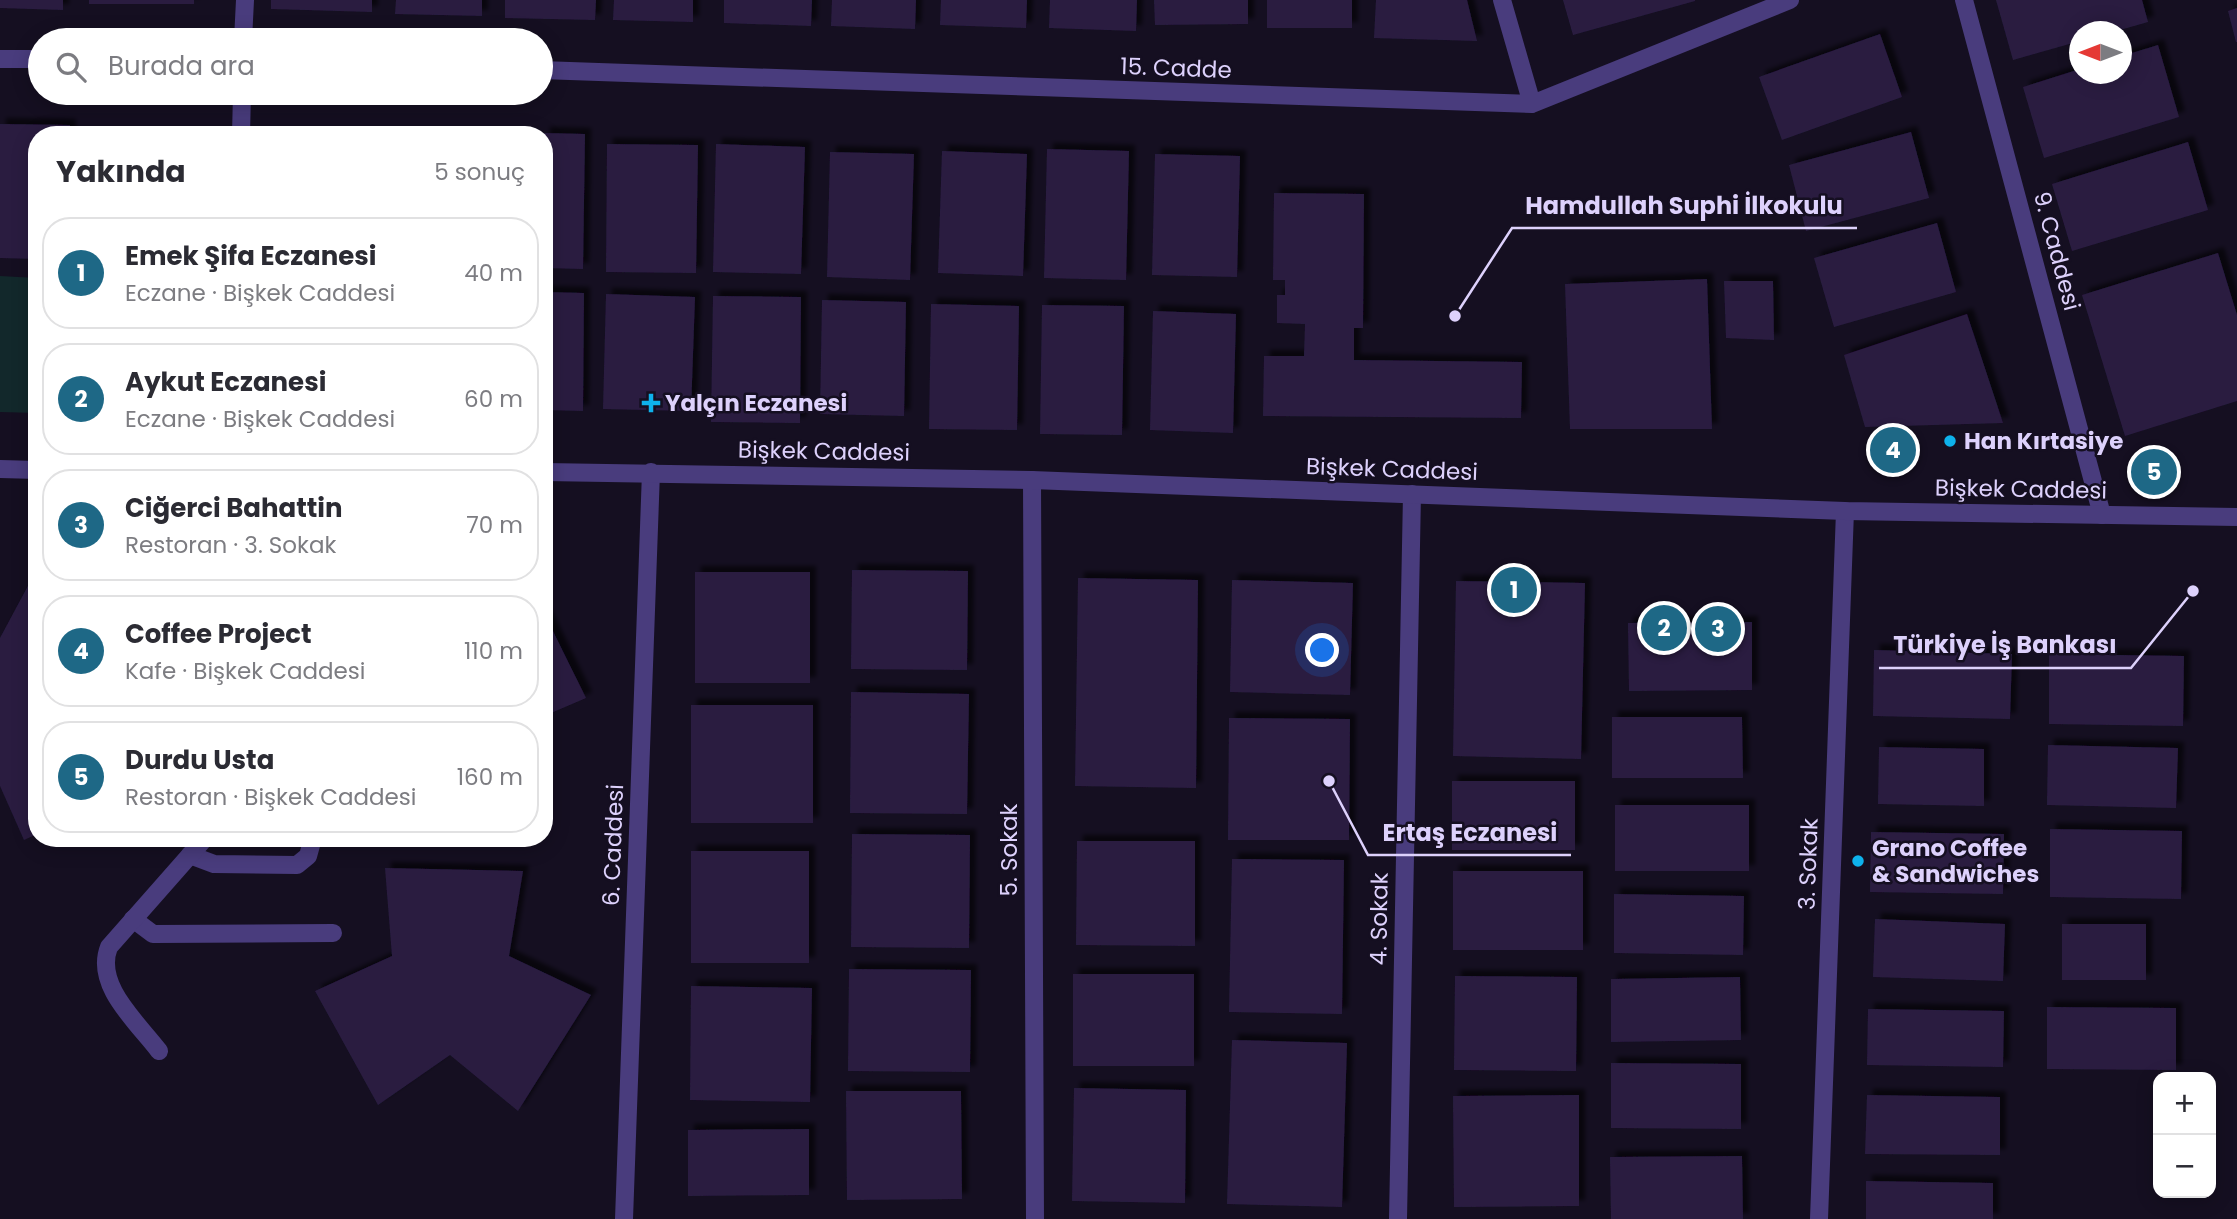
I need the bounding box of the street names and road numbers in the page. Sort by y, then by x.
street label: 15. Cadde [1120,50,1232,86]
street label: 9. Caddesi [2026,188,2088,314]
street label: Bişkek Caddesi [738,433,910,469]
street label: Bişkek Caddesi [1305,450,1479,488]
street label: Bişkek Caddesi [1935,471,2107,507]
street label: 6. Caddesi [595,784,631,906]
street label: 5. Sokak [993,803,1025,896]
street label: 3. Sokak [1790,817,1826,911]
street label: 4. Sokak [1362,872,1396,966]

